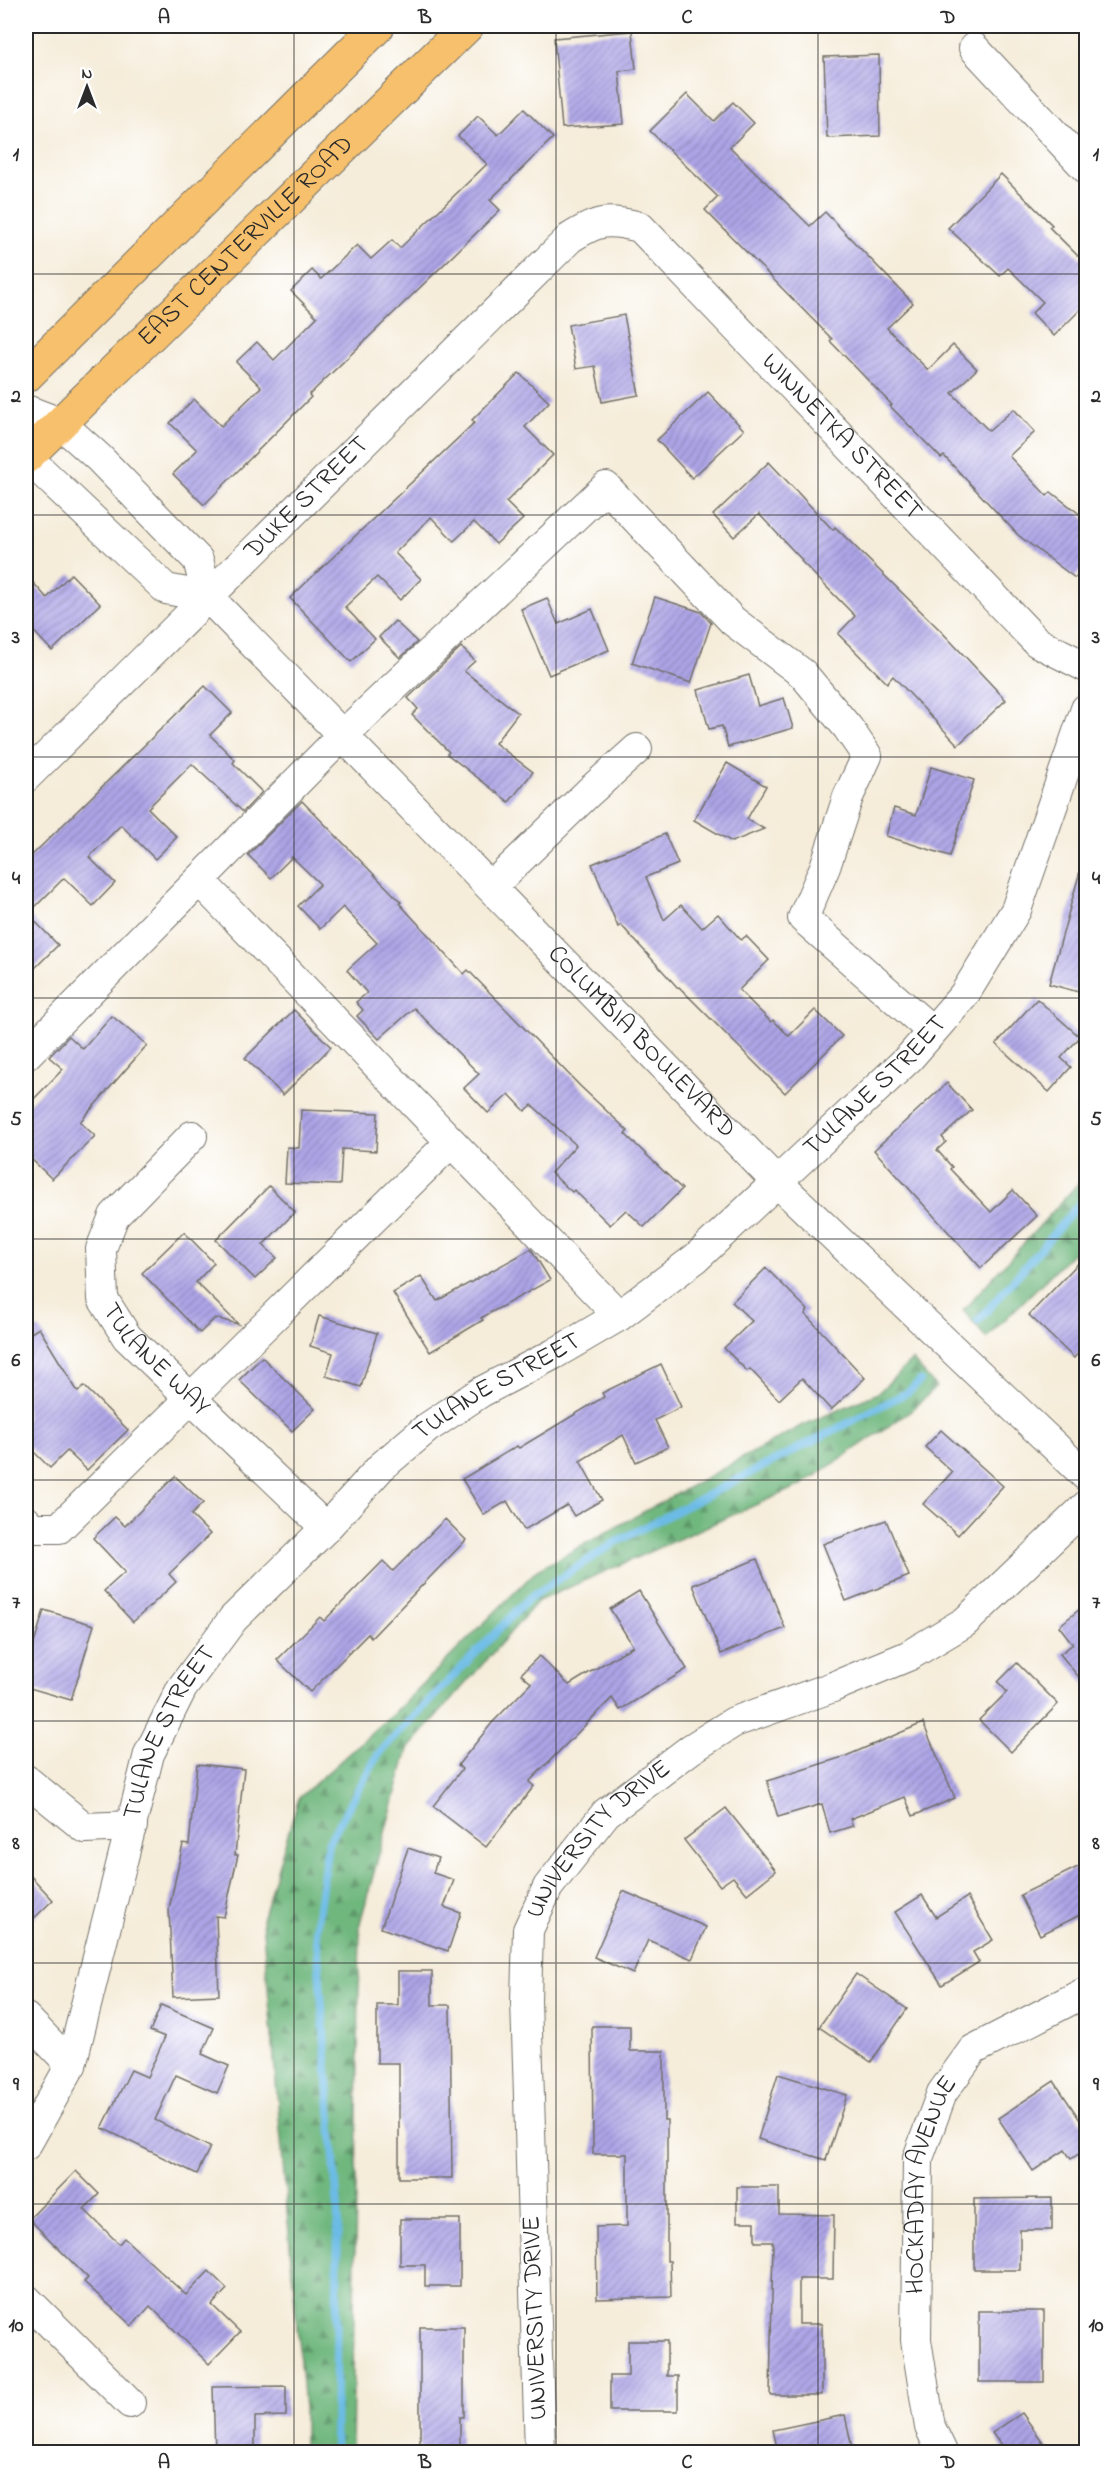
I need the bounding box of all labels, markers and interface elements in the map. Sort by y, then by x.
text: A [158,4,170,33]
text: B [417,4,432,33]
text: C [682,4,693,33]
text: D [940,4,955,33]
north arrow [57,57,117,117]
text: N [82,62,93,86]
street label: EAST CENTERVILLE ROAD [130,127,363,356]
text: 1 [13,141,20,170]
text: 1 [1093,141,1100,170]
street label: WINNETKA STREET [752,345,931,530]
text: 2 [10,383,21,412]
text: 2 [1090,383,1101,412]
street label: DUKE STREET [235,427,379,570]
text: 3 [11,624,20,653]
text: 3 [1091,624,1100,653]
text: 4 [12,865,21,894]
text: 4 [1092,865,1101,894]
street label: COLUMBIA BOULEVARD [538,937,744,1147]
street label: TULANE STREET [795,1007,957,1166]
text: 5 [10,1106,22,1135]
text: 5 [1090,1106,1102,1135]
street label: TULANE WAY [91,1296,218,1426]
street label: TULANE STREET [405,1323,589,1451]
text: 6 [12,1347,21,1376]
text: 6 [1092,1347,1101,1376]
text: 7 [12,1589,21,1618]
text: 7 [1092,1589,1101,1618]
street label: TULANE STREET [114,1638,226,1824]
street label: UNIVERSITY DRIVE [517,1751,679,1925]
text: 8 [11,1830,20,1859]
text: 8 [1091,1830,1100,1859]
street label: HOCKADAY AVENUE [898,2068,967,2294]
text: 9 [12,2071,20,2100]
text: 9 [1092,2071,1100,2100]
street label: UNIVERSITY DRIVE [513,2215,559,2421]
text: 10 [9,2312,24,2341]
text: 10 [1089,2312,1104,2341]
text: A [158,2449,170,2478]
text: B [417,2449,432,2478]
text: C [682,2449,693,2478]
text: D [940,2449,955,2478]

